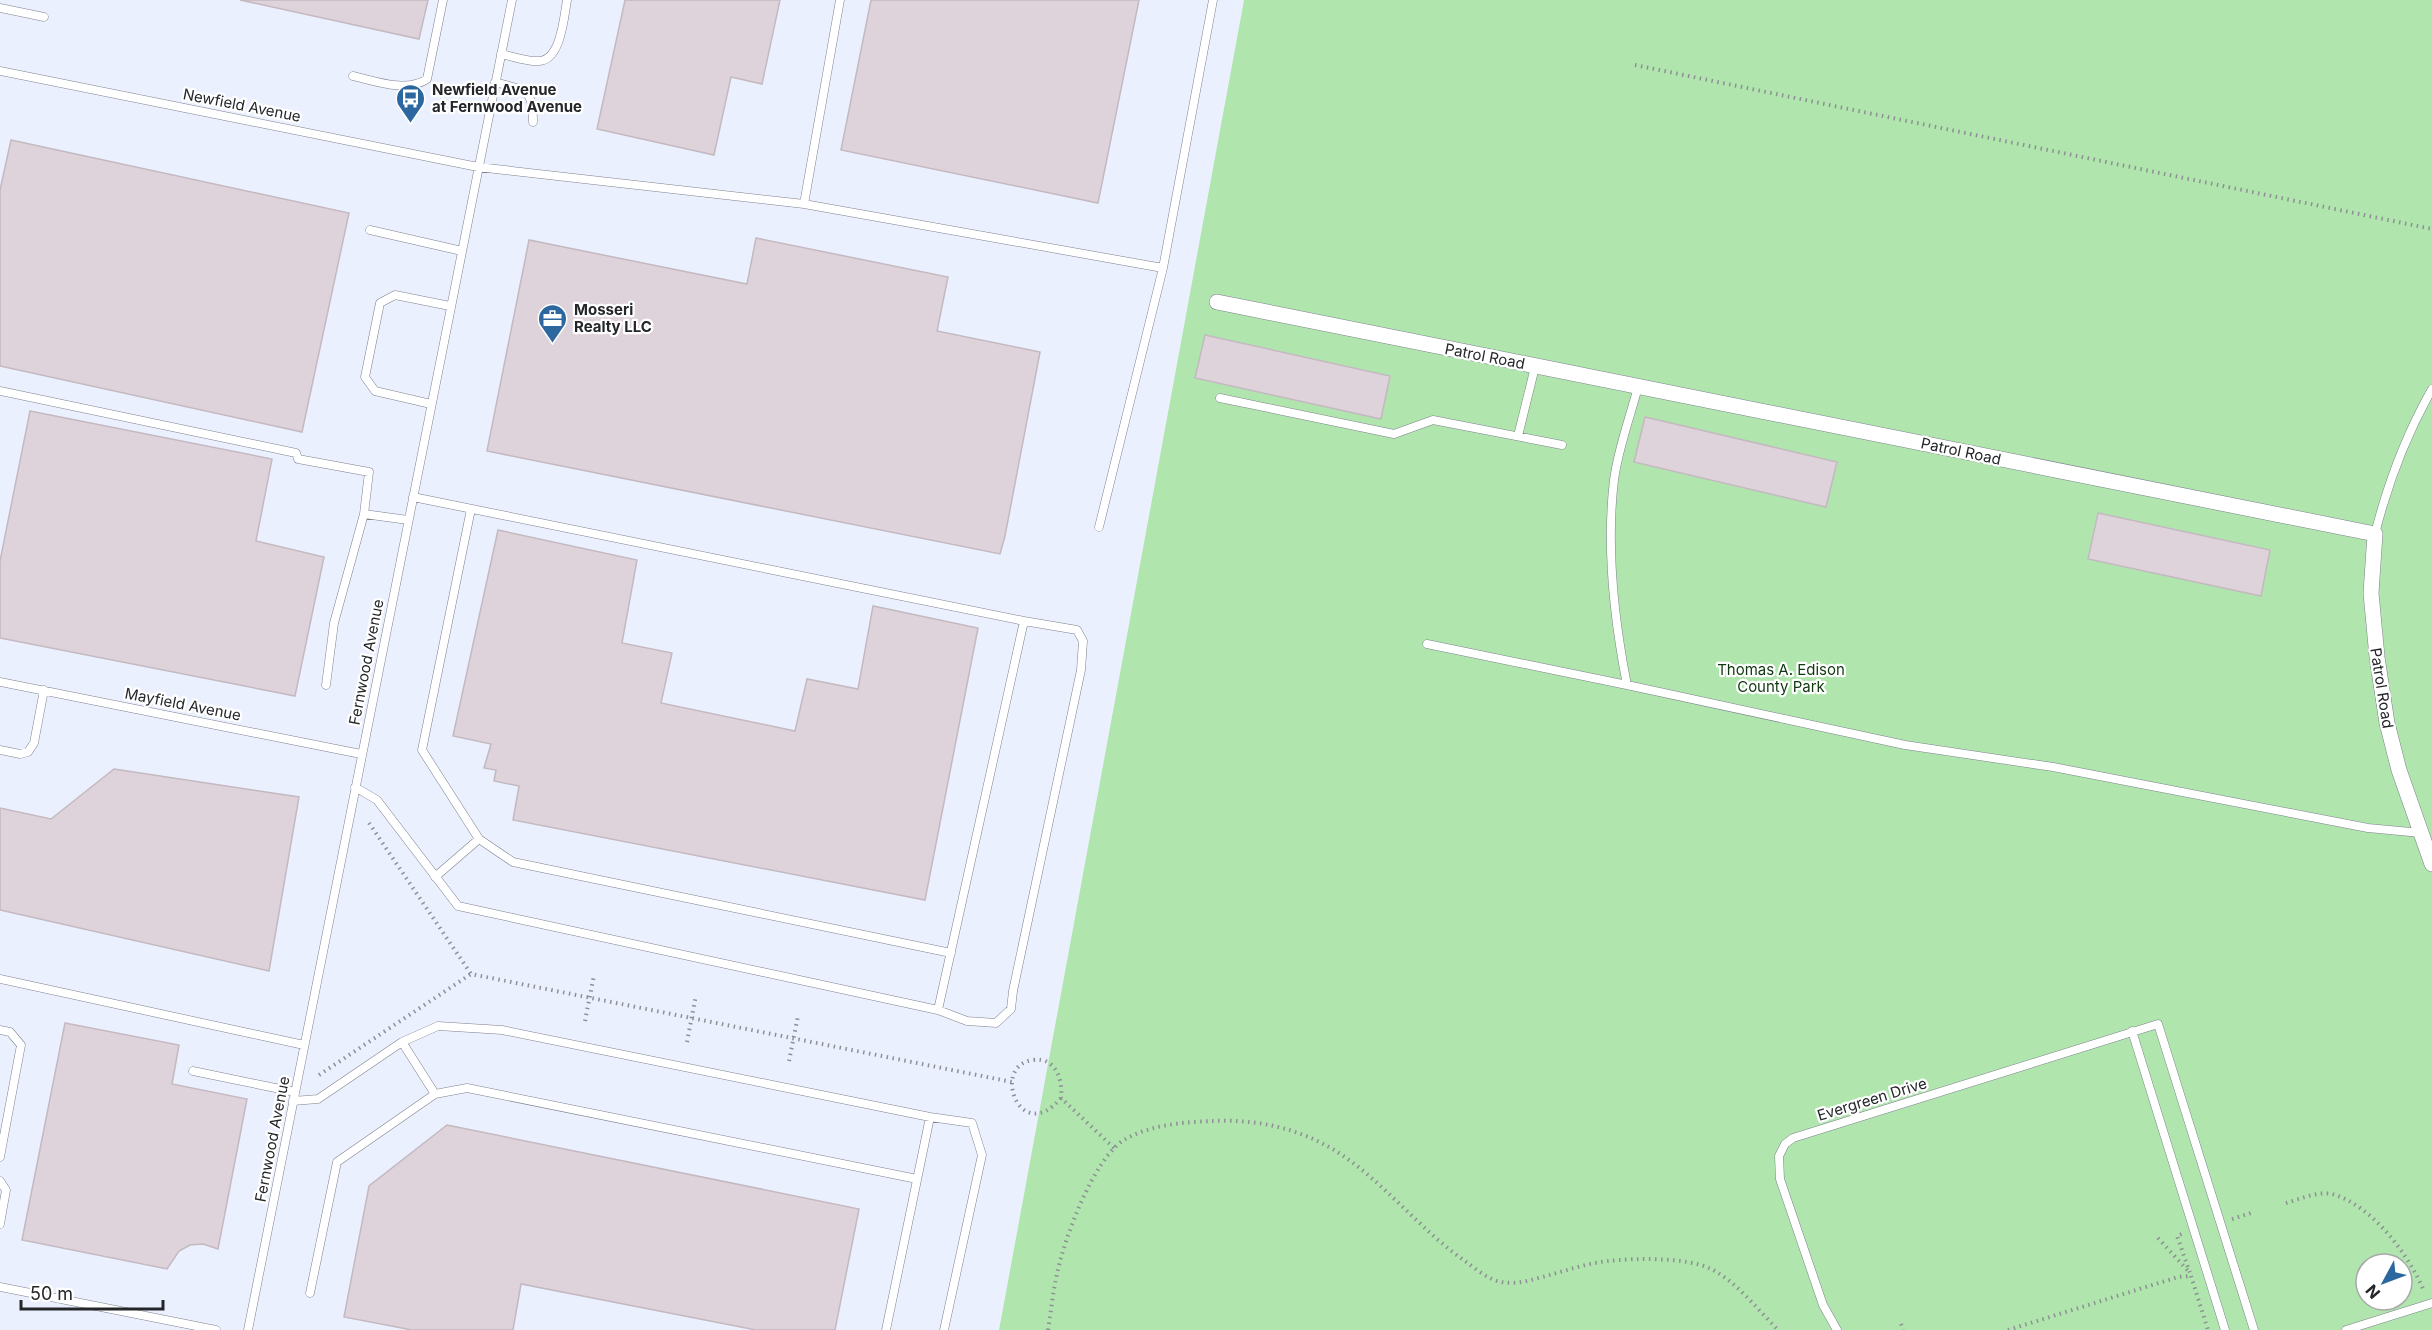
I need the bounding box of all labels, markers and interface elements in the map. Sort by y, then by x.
place label: Newfield Avenue at Fernwood Avenue [432,80,582,116]
bus stop icon: Newfield Avenue at Fernwood Avenue [395,82,427,124]
street label: Newfield Avenue [181,84,303,126]
place label: Mosseri Realty LLC [574,300,652,336]
office icon: Mosseri Realty LLC [537,302,569,344]
street label: Patrol Road [1443,339,1527,373]
street label: Patrol Road [1919,433,2003,469]
street label: Fernwood Avenue [344,597,388,727]
street label: Patrol Road [2366,646,2398,730]
park label: Thomas A. Edison County Park [1717,660,1845,696]
street label: Mayfield Avenue [123,683,243,725]
street label: Evergreen Drive [1815,1073,1929,1125]
street label: Fernwood Avenue [250,1074,294,1204]
north arrow [2354,1252,2414,1312]
scale bar [21,1273,164,1311]
text: N [2361,1281,2384,1303]
text: 50 m [30,1283,73,1304]

